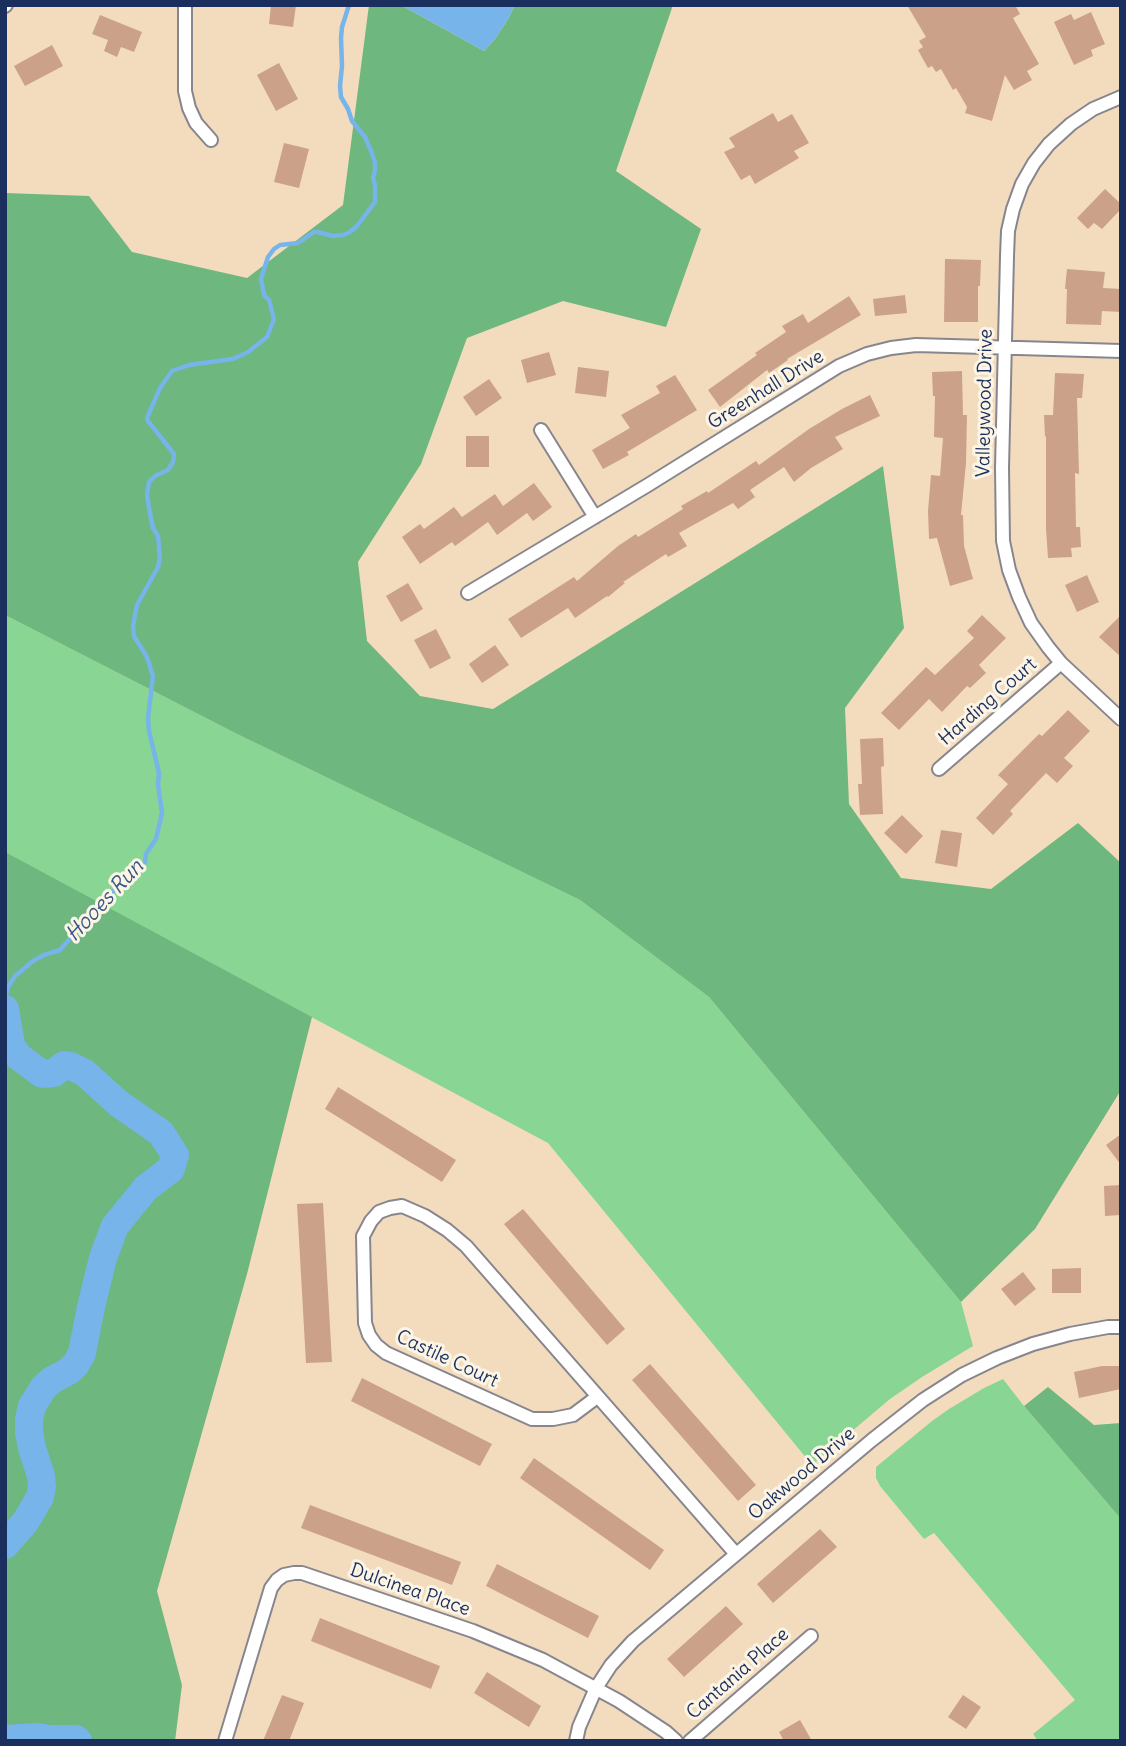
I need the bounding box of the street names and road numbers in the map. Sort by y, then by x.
street label: Valleywood Drive [972,329,998,477]
street label: Greenhall Drive [704,345,828,435]
street label: Harding Court [935,653,1041,751]
street label: Castile Court [392,1325,502,1393]
street label: Oakwood Drive [744,1423,860,1525]
street label: Dulcinea Place [347,1559,473,1621]
street label: Cantania Place [682,1623,794,1725]

